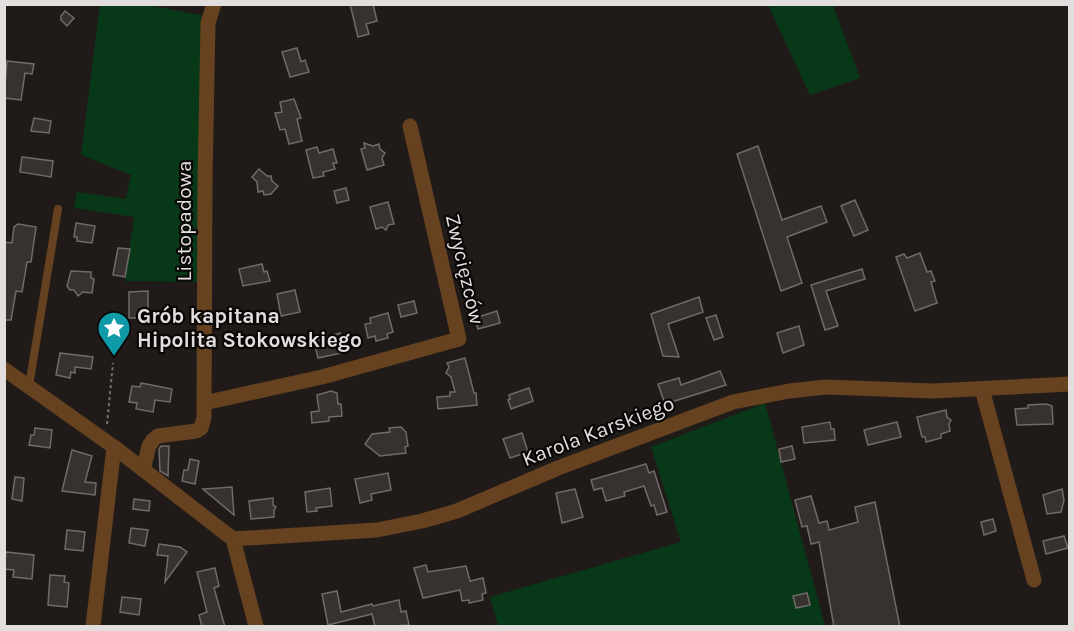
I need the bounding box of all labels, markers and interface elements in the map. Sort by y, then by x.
street label: Listopadowa [172,160,196,282]
street label: Zwycięzców [441,211,489,327]
place label: Grób kapitana Hipolita Stokowskiego [137,304,362,352]
place icon: Grób kapitana Hipolita Stokowskiego [96,310,132,357]
street label: Karola Karskiego [519,391,677,471]

